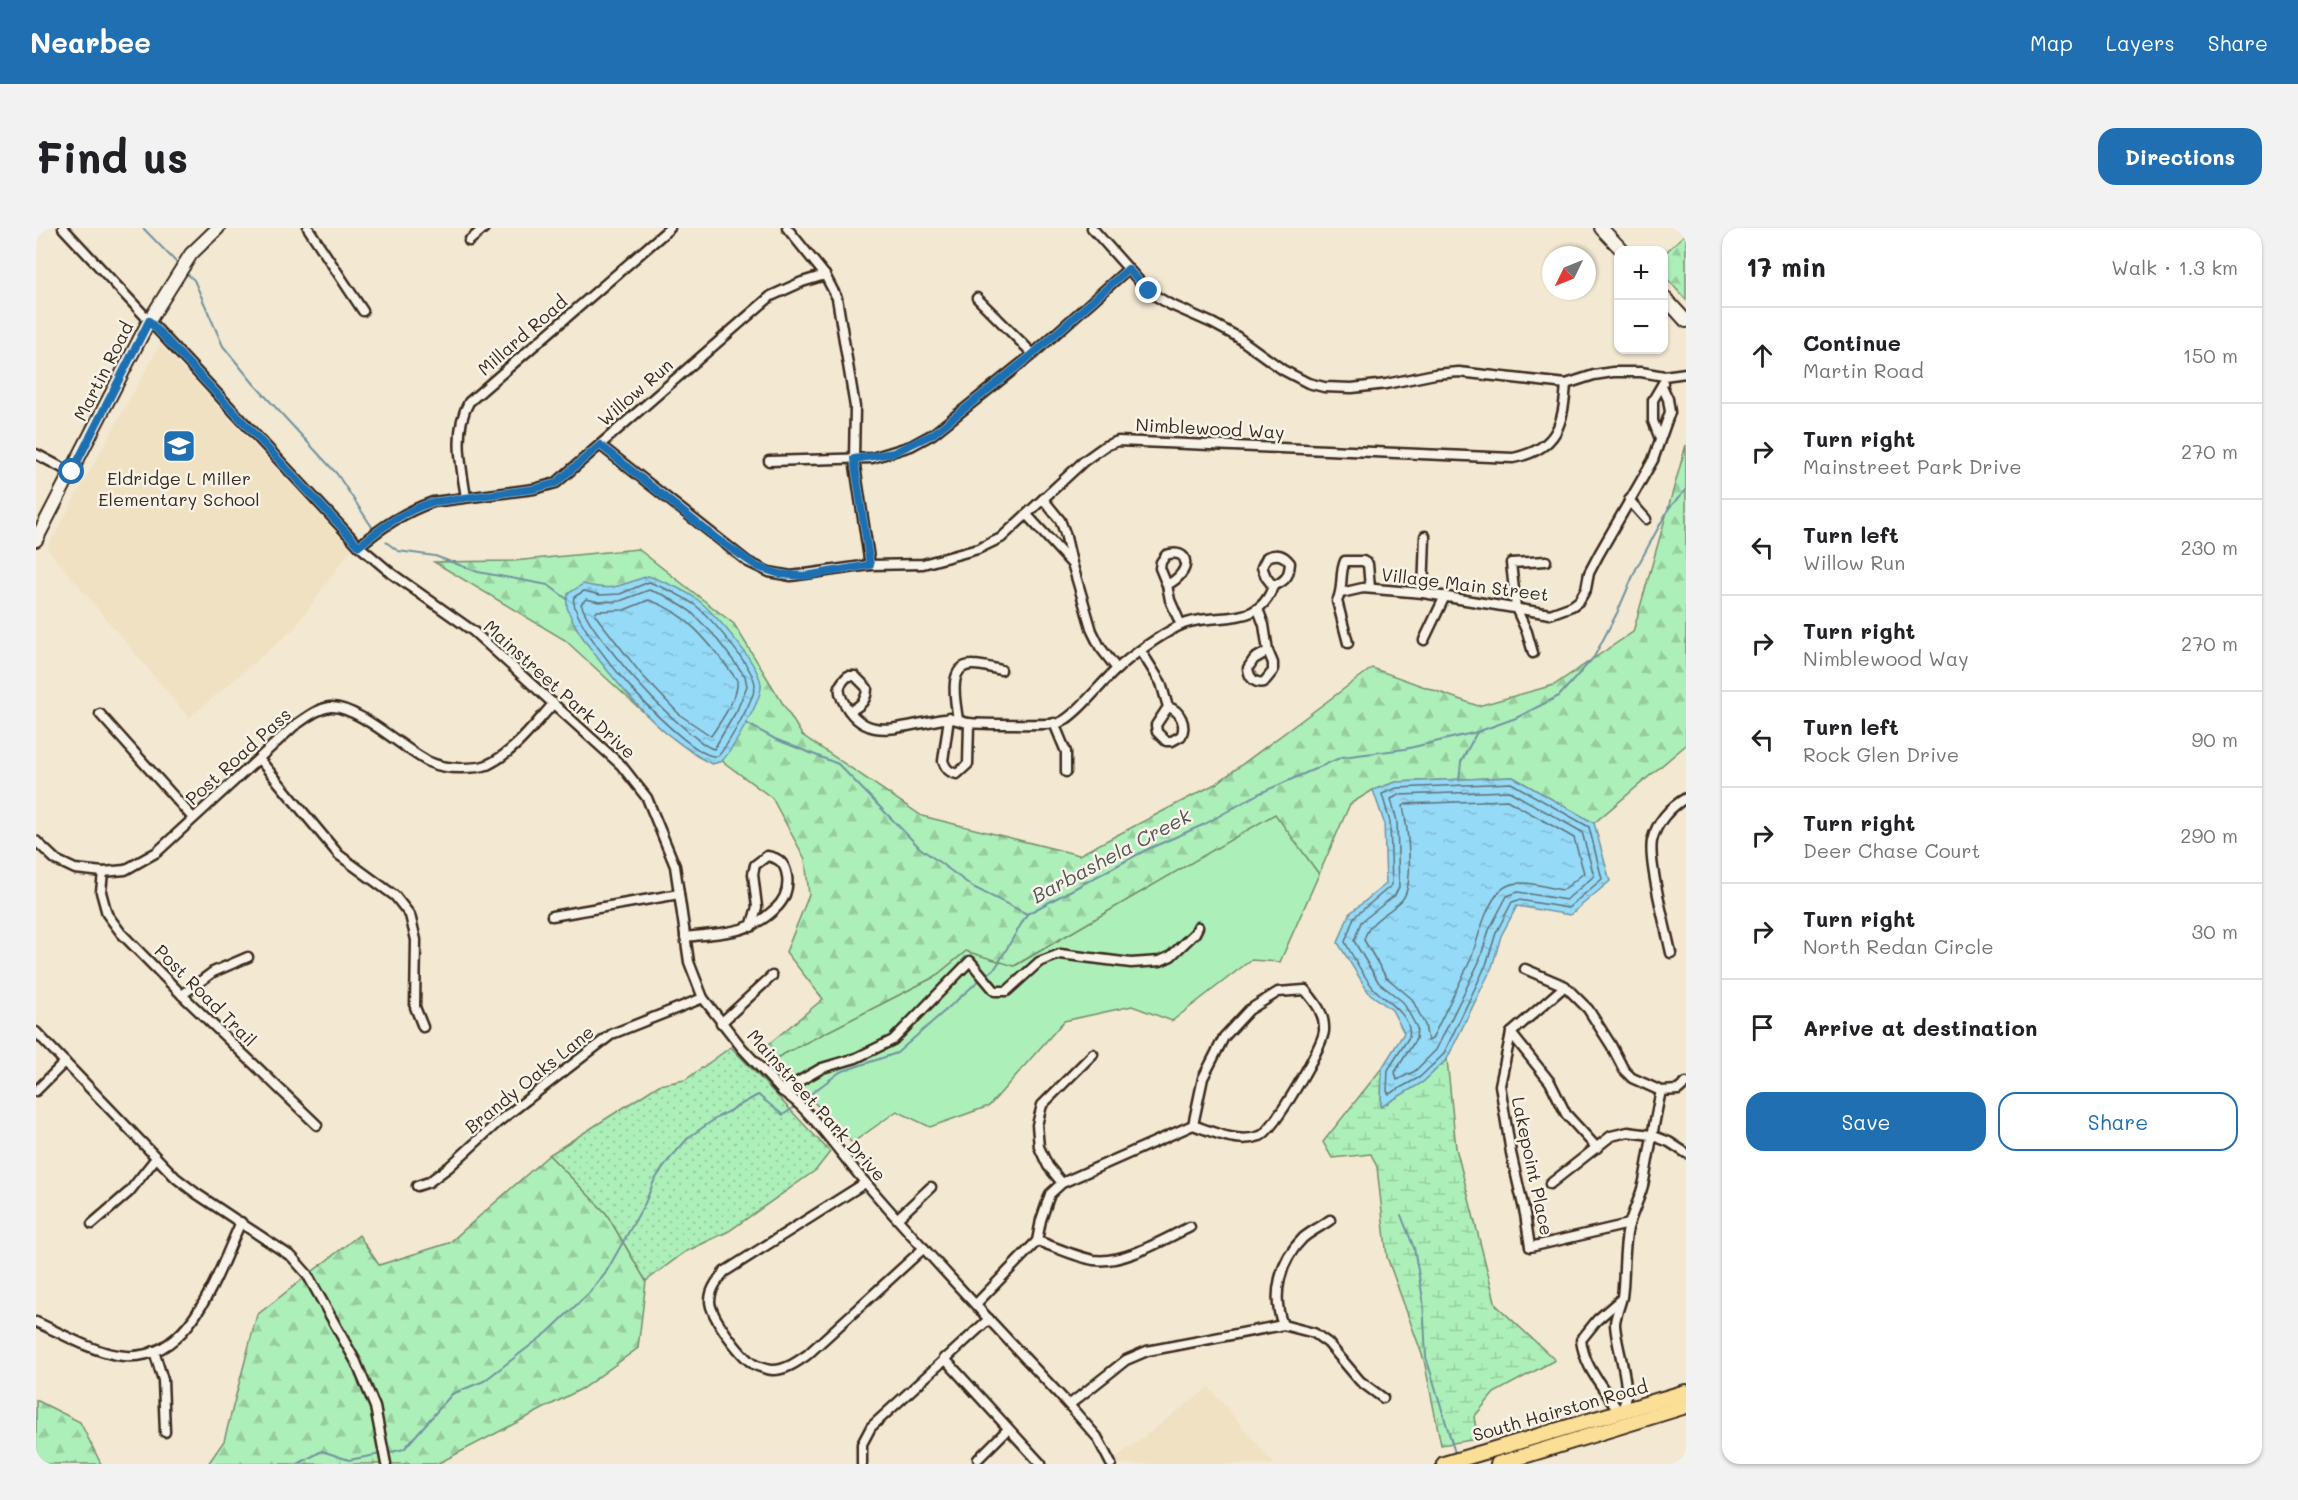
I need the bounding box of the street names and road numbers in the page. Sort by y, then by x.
street label: Millard Road [472,289,572,381]
street label: Martin Road [68,317,138,425]
street label: Willow Run [592,353,678,431]
street label: Nimblewood Way [1135,412,1285,444]
street label: Village Main Street [1380,562,1550,606]
street label: Mainstreet Park Drive [479,614,641,764]
street label: Post Road Pass [180,702,296,810]
street label: Post Road Trail [150,939,262,1051]
street label: Brandy Oaks Lane [460,1020,598,1138]
street label: Mainstreet Park Drive [742,1024,892,1186]
street label: Lakepoint Place [1507,1095,1559,1237]
street label: South Hairston Road [1470,1374,1650,1446]

